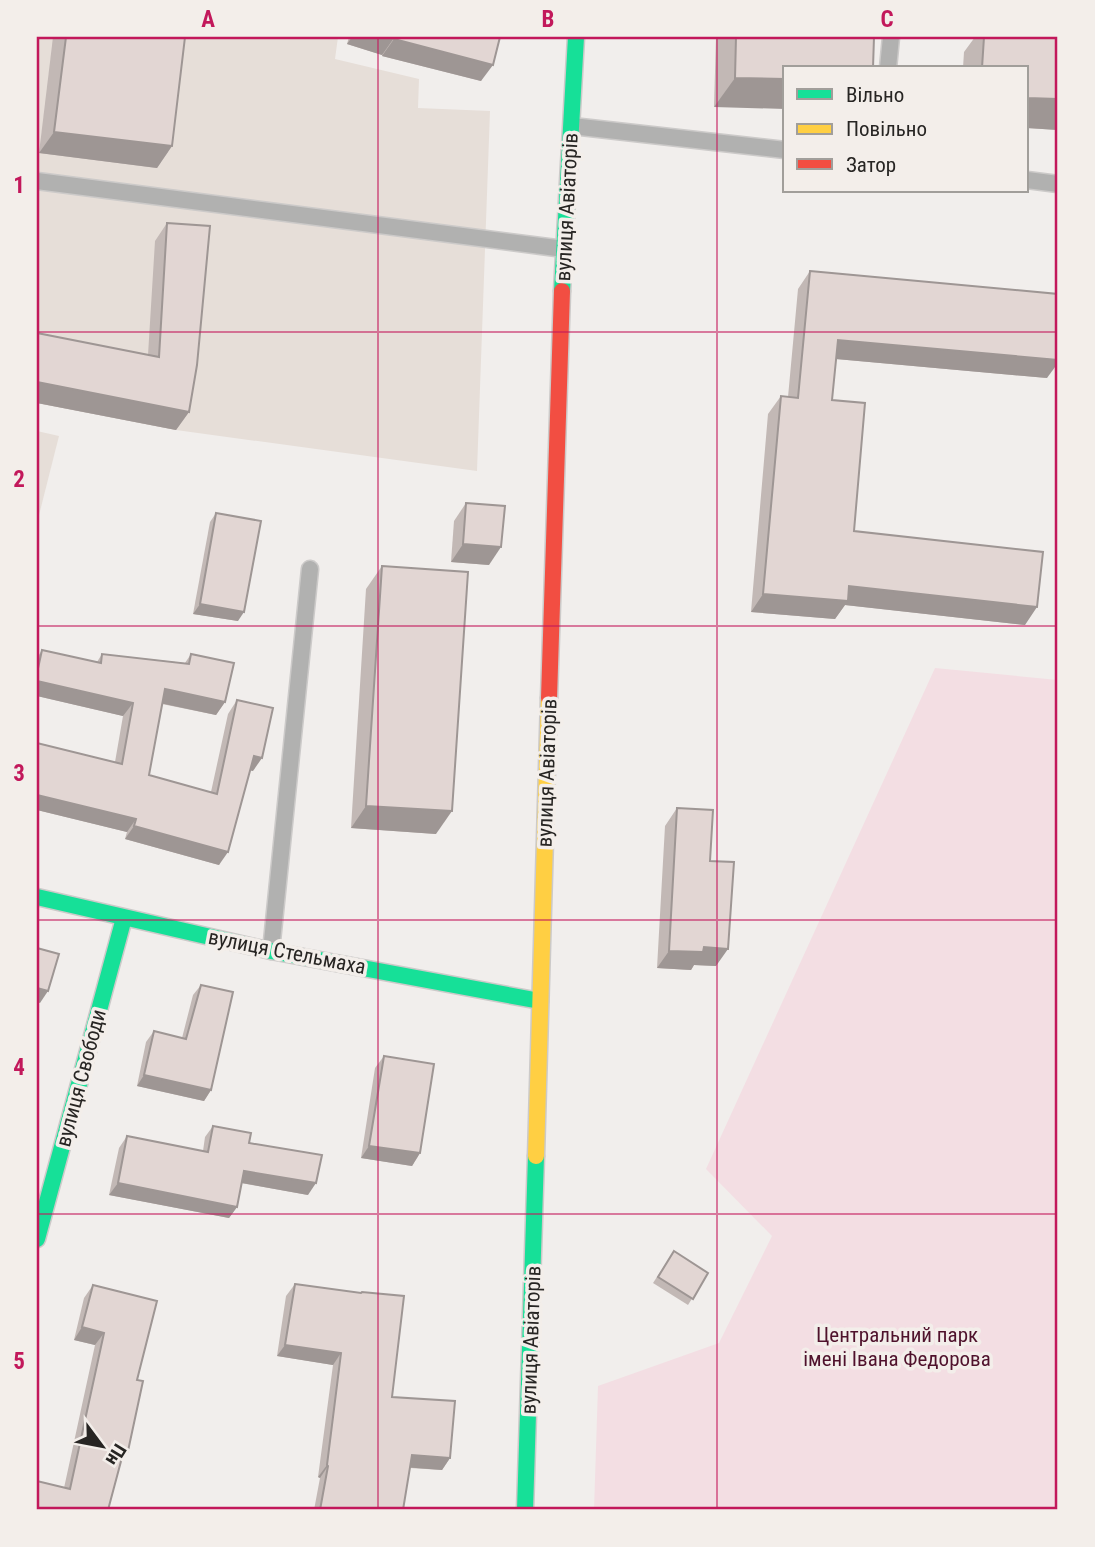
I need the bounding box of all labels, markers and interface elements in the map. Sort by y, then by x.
text: A [201,6,215,33]
text: B [542,6,554,33]
text: C [880,6,894,33]
legend [783,66,1028,192]
text: Вільно [846,83,904,107]
text: Повільно [846,117,927,141]
street label: вулиця Авіаторів [551,132,583,282]
text: Затор [846,153,896,177]
text: 1 [13,172,25,199]
text: 2 [13,466,25,493]
street label: вулиця Авіаторів [532,698,562,848]
text: 3 [13,760,25,787]
street label: вулиця Стельмаха [206,925,368,979]
street label: вулиця Свободи [51,1007,111,1149]
text: 4 [13,1054,25,1081]
street label: вулиця Авіаторів [516,1265,546,1415]
park label: Центральний парк імені Івана Федорова [803,1323,991,1371]
text: 5 [13,1348,25,1375]
north arrow [66,1410,136,1480]
text: Пн [101,1440,131,1470]

